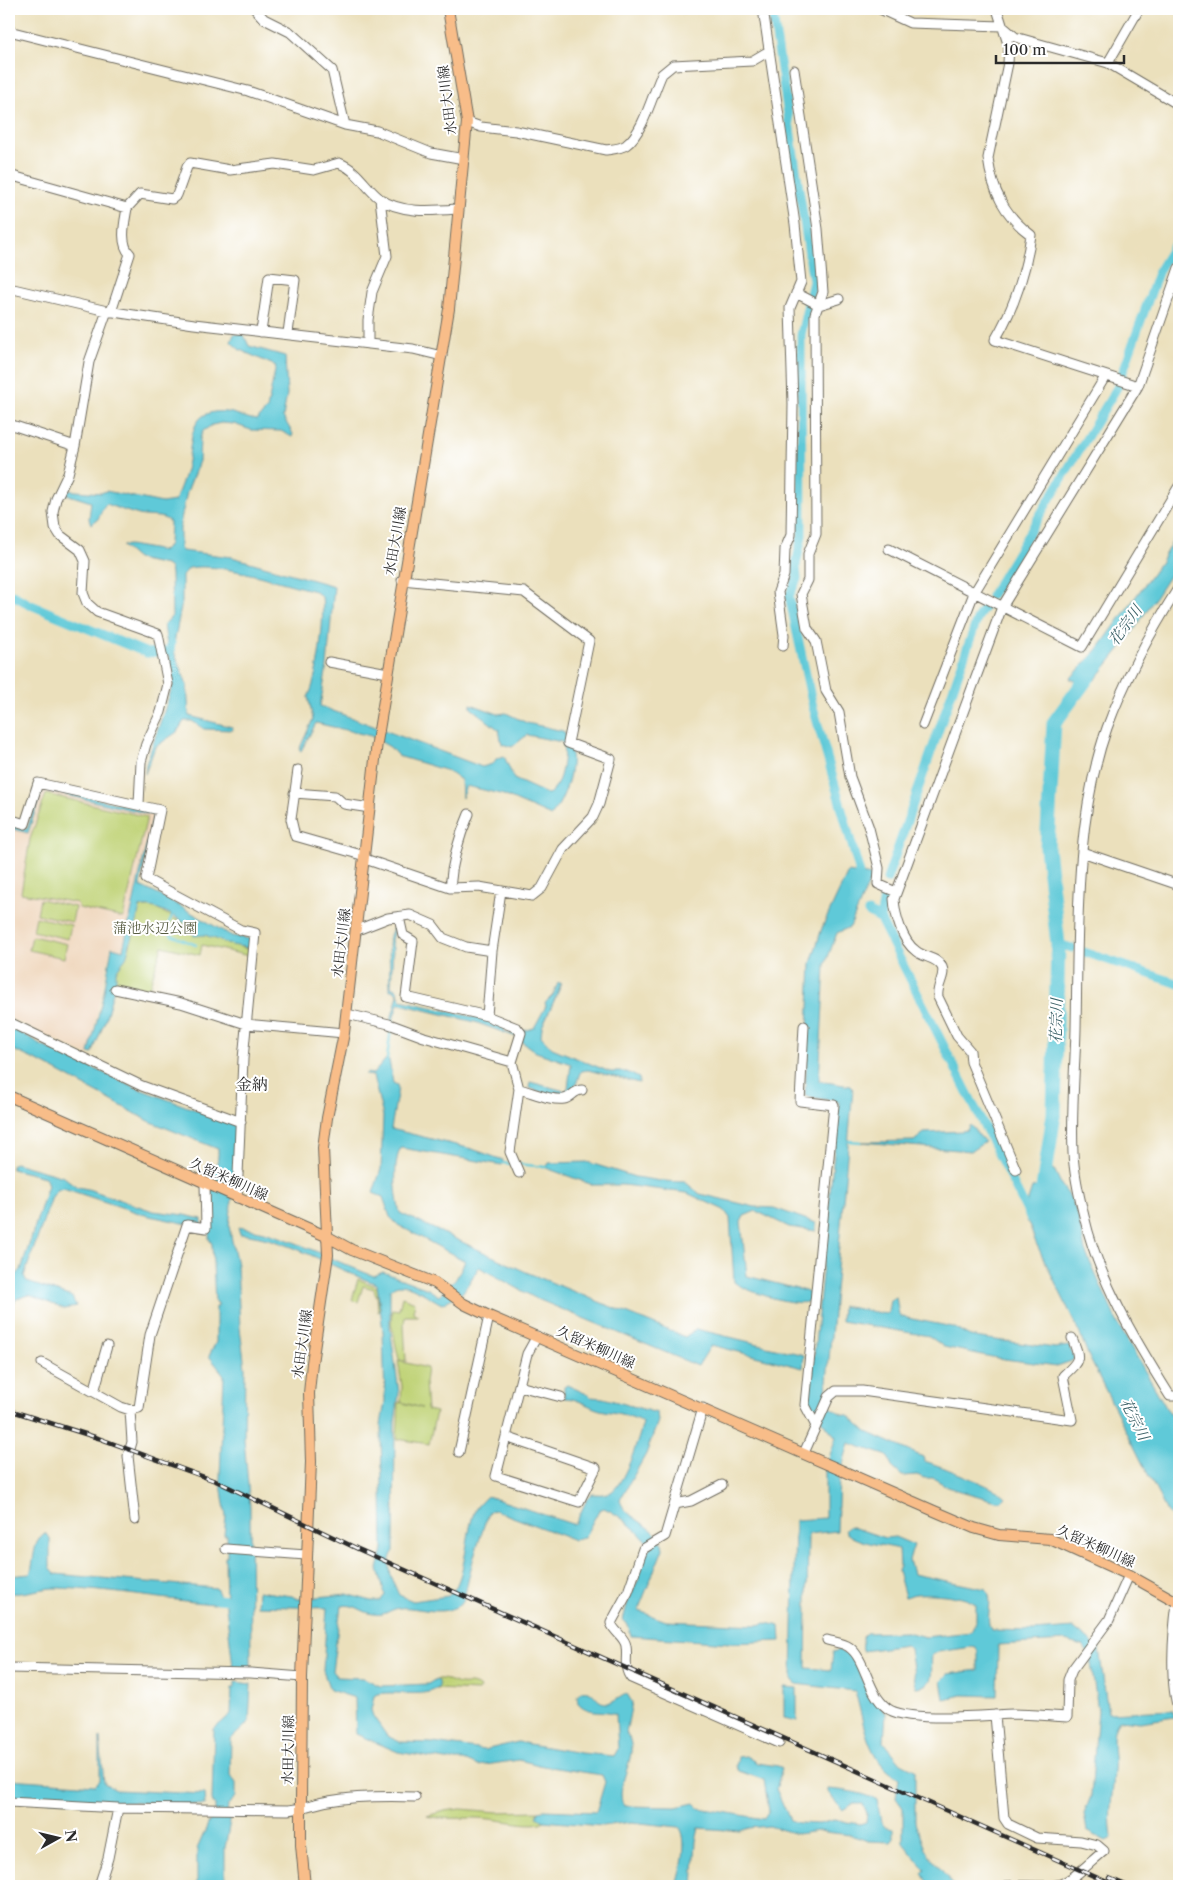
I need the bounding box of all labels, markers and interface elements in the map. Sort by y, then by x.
scale bar [996,32,1123,64]
text: 100 m [1003,40,1046,59]
street label: 水田大川線 [434,64,460,136]
street label: 水田大川線 [380,505,410,577]
water label: 花宗川 [1104,600,1147,649]
street label: 水田大川線 [328,907,354,979]
park label: 蒲池水辺公園 [113,919,197,937]
water label: 花宗川 [1046,996,1066,1044]
district label: 金納 [236,1074,268,1094]
street label: 久留米柳川線 [187,1154,271,1204]
street label: 水田大川線 [288,1308,316,1380]
street label: 久留米柳川線 [554,1322,638,1372]
water label: 花宗川 [1116,1395,1155,1445]
street label: 久留米柳川線 [1054,1521,1138,1571]
street label: 水田大川線 [278,1715,298,1785]
north arrow [32,1812,82,1862]
text: N [61,1829,81,1843]

